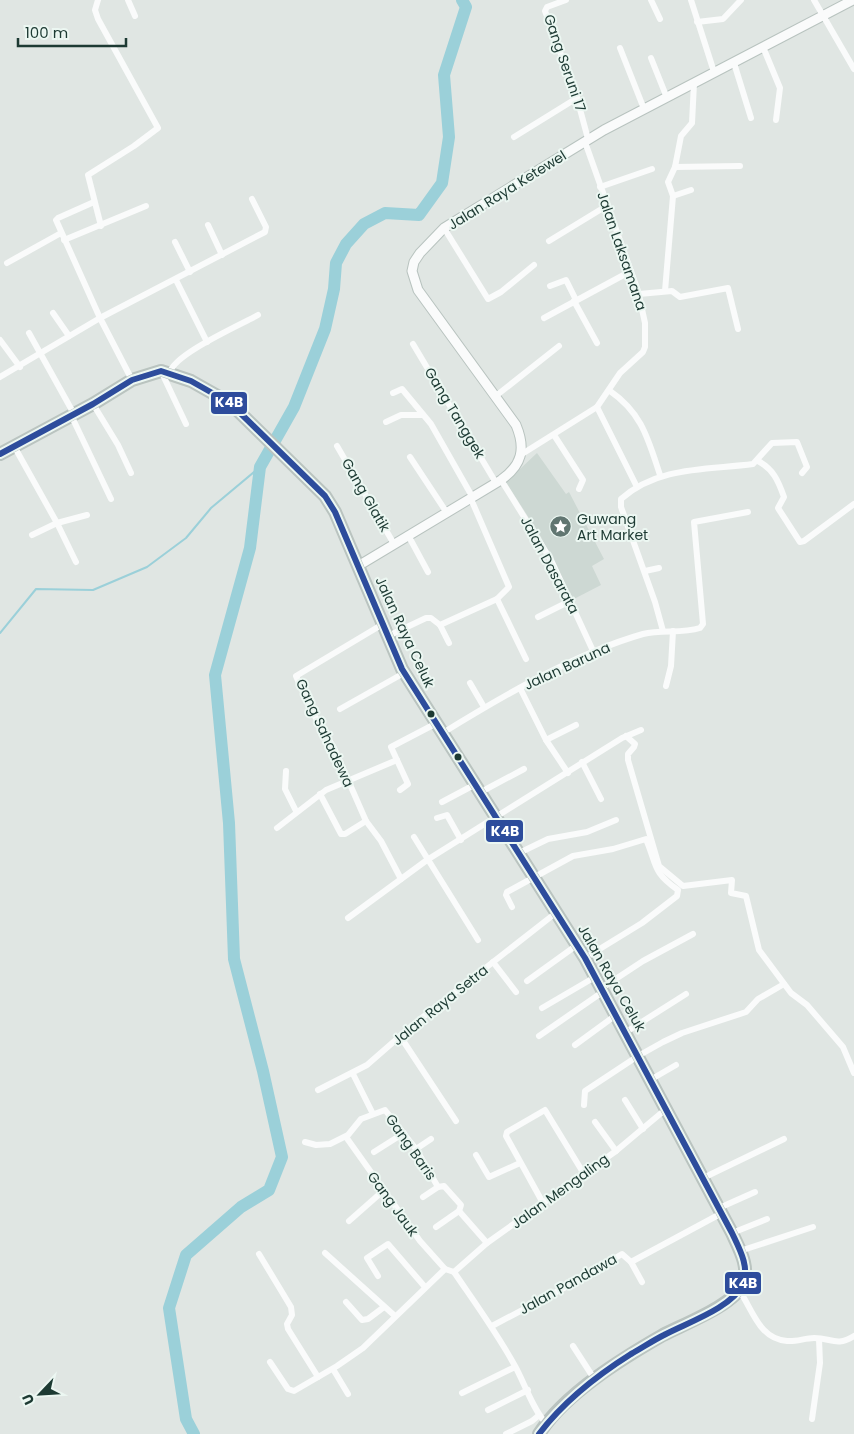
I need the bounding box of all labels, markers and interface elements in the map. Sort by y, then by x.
street label: Gang Seruni 17 [539,12,591,115]
scale bar [18,15,125,47]
text: 100 m [25,22,68,43]
street label: Jalan Raya Ketewel [444,145,570,235]
street label: Jalan Laksamana [592,189,652,313]
street label: Gang Tanggek [420,364,491,463]
line badge: K4B [210,391,248,415]
text: K4B [215,392,243,412]
street label: Gang Glatik [337,454,396,536]
place label: Guwang Art Market [577,509,648,545]
street label: Jalan Dasarata [516,513,584,617]
place icon: Guwang Art Market [549,515,573,539]
street label: Jalan Raya Celuk [370,573,440,692]
street label: Jalan Baruna [521,637,613,695]
street label: Gang Sahadewa [291,675,359,791]
unlabelled marker [426,709,436,719]
unlabelled marker [453,752,463,762]
line badge: K4B [485,819,524,843]
text: K4B [491,821,519,841]
street label: Jalan Raya Celuk [573,921,651,1036]
street label: Jalan Raya Setra [388,960,492,1050]
street label: Gang Baris [381,1110,441,1184]
street label: Jalan Mengaling [507,1149,613,1233]
street label: Gang Jauk [363,1168,424,1241]
street label: Jalan Pandawa [516,1249,620,1319]
line badge: K4B [724,1271,762,1295]
text: K4B [729,1273,757,1293]
north arrow [15,1369,65,1419]
text: U [17,1391,39,1408]

